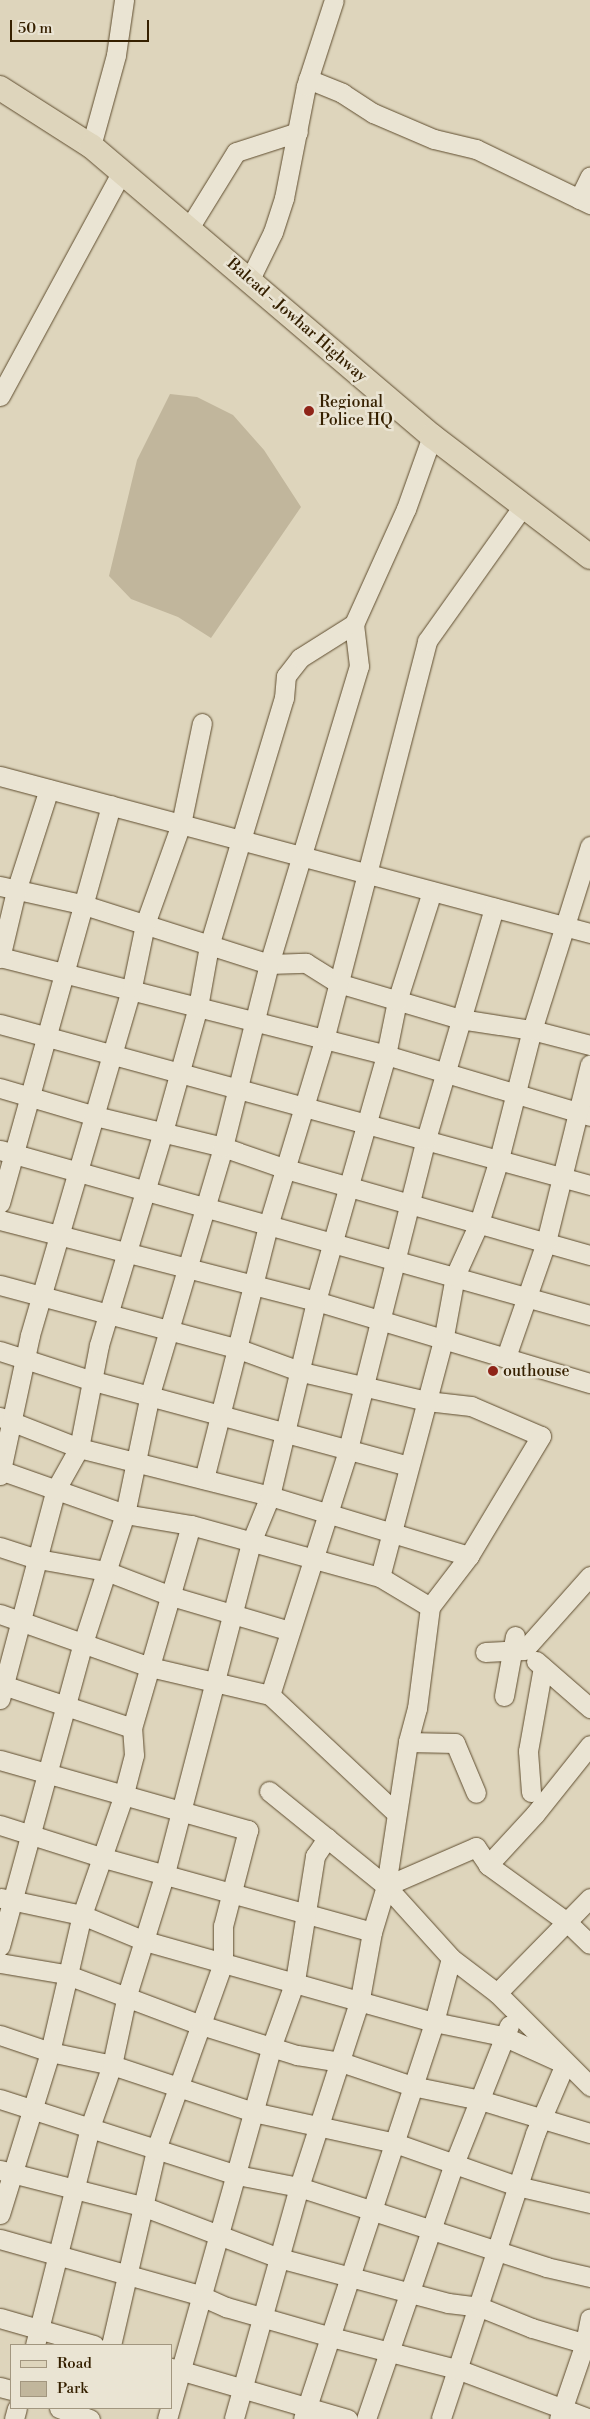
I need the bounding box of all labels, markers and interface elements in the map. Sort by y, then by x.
scale bar [12,10,151,42]
text: 50 m [18,19,52,38]
street label: Balcad - Jowhar Highway [223,254,371,386]
place label: Regional Police HQ [319,392,393,430]
marker: Regional Police HQ [303,405,315,417]
place label: outhouse [503,1361,570,1381]
marker: outhouse [487,1365,499,1377]
legend [10,2344,172,2409]
text: Road [57,2354,92,2373]
text: Park [57,2379,88,2398]

